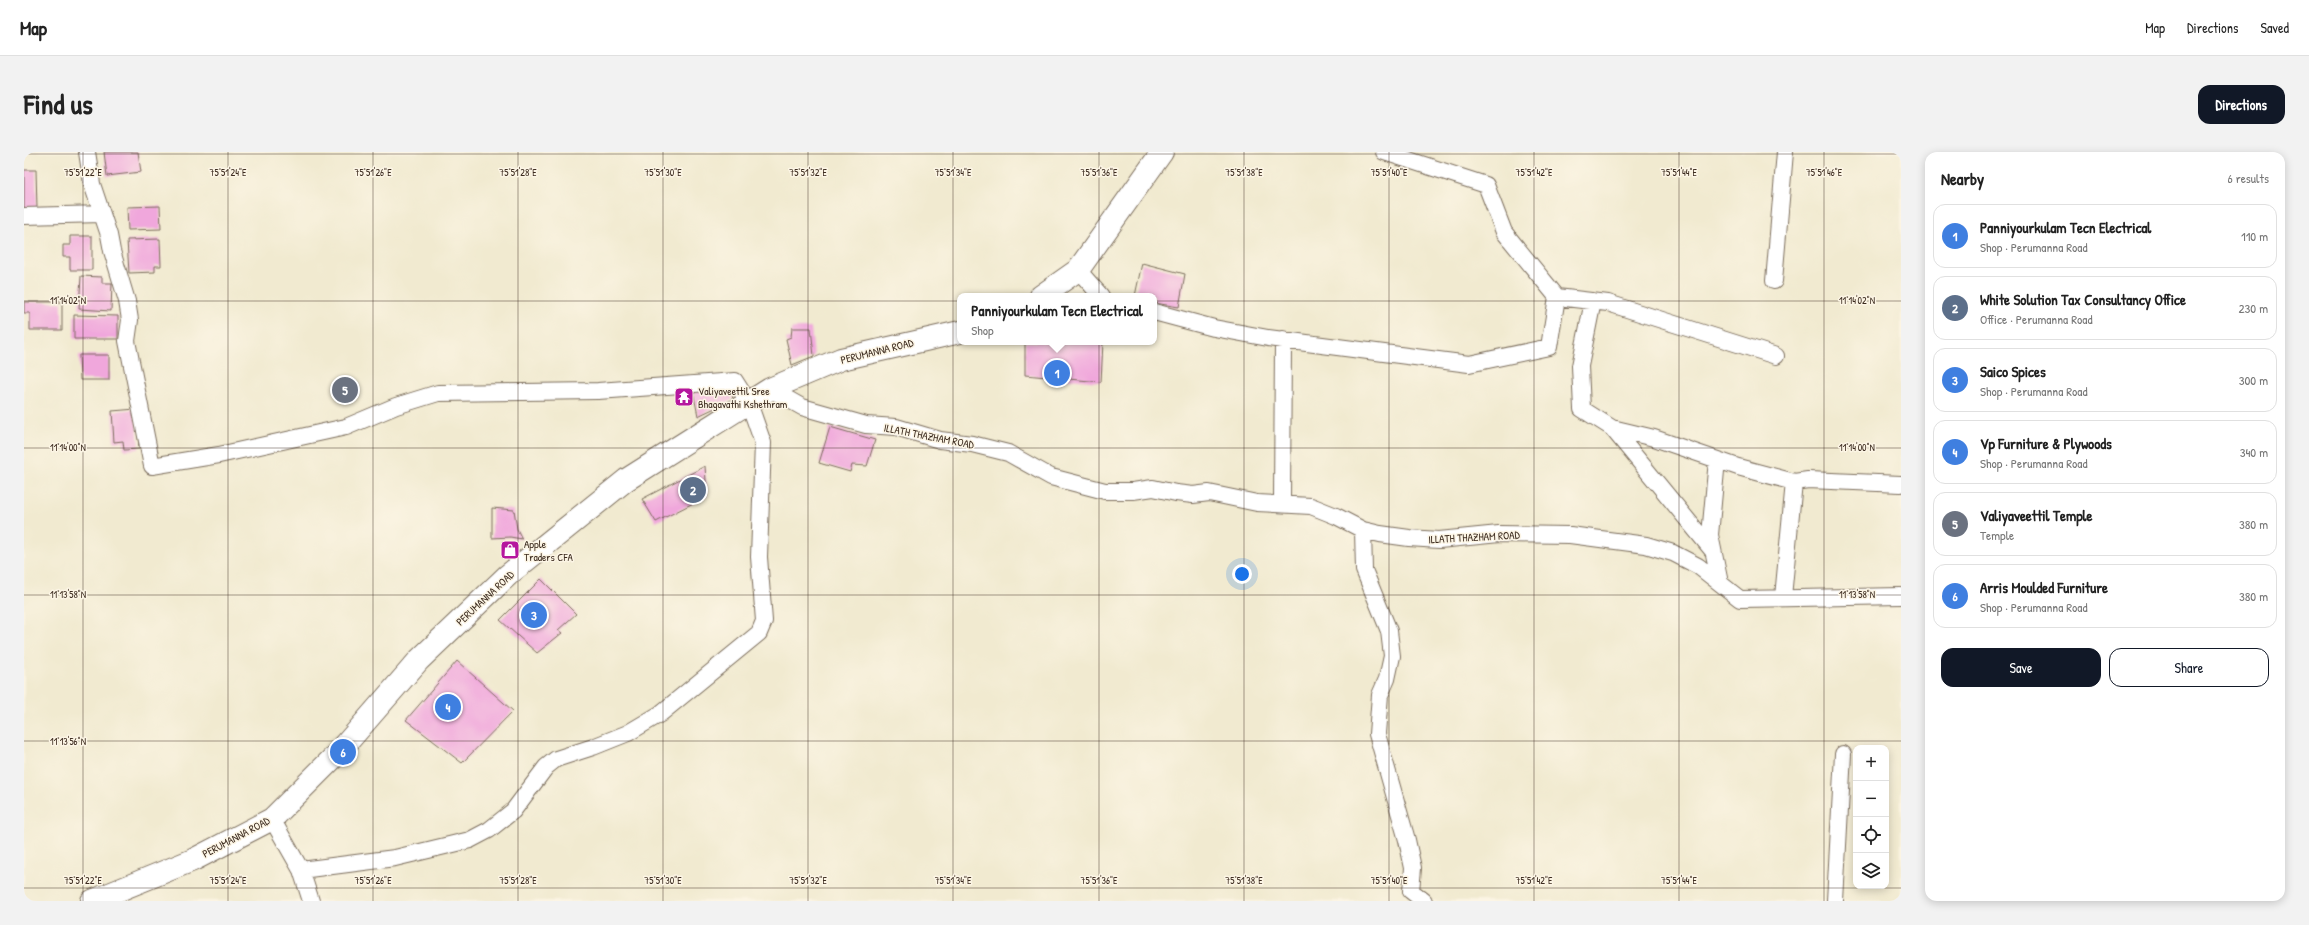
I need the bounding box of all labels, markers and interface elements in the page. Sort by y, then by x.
text: Map [20,15,47,41]
text: Map [2145,18,2165,37]
text: Directions [2187,18,2238,37]
text: Saved [2260,18,2289,37]
text: Find us [24,85,93,123]
button: Directions [2198,85,2285,124]
text: 75°51'22"E [64,166,102,179]
text: 75°51'24"E [210,166,247,179]
text: 75°51'26"E [354,166,392,179]
text: 75°51'28"E [499,166,537,179]
text: 75°51'30"E [644,166,682,179]
text: 75°51'32"E [789,166,827,179]
text: 75°51'34"E [935,166,972,179]
text: 75°51'36"E [1081,166,1118,179]
text: 75°51'38"E [1225,166,1263,179]
text: 75°51'40"E [1371,166,1408,179]
text: 75°51'42"E [1516,166,1553,179]
text: 75°51'44"E [1661,166,1698,179]
text: 75°51'46"E [1806,166,1843,179]
text: Nearby [1941,167,1984,190]
text: 6 results [2228,169,2269,187]
text: Panniyourkulam Tecn Electrical [1980,217,2151,238]
text: 1 [1953,227,1957,245]
text: 110 m [2241,227,2268,245]
text: Shop · Perumanna Road [1980,238,2088,256]
text: White Solution Tax Consultancy Office [1980,289,2186,310]
popup [957,293,1157,345]
text: 11°14'02"N [50,294,86,307]
text: 11°14'02"N [1839,294,1875,307]
text: 2 [1952,299,1958,317]
text: 230 m [2238,299,2268,317]
text: Panniyourkulam Tecn Electrical [971,300,1143,321]
text: Office · Perumanna Road [1980,310,2092,328]
text: Shop [971,321,994,339]
street label: PERUMANNA ROAD [839,335,916,367]
pin: 1 [1044,358,1070,388]
text: Saico Spices [1980,361,2046,382]
text: 3 [1952,371,1958,389]
text: 300 m [2239,371,2268,389]
pin: 5 [332,375,358,405]
text: Shop · Perumanna Road [1980,382,2088,400]
place label: Valiyaveettil Sree Bhagavathi Kshethram [698,384,788,411]
temple icon: Valiyaveettil Sree Bhagavathi Kshethram [673,386,695,408]
street label: ILLATH THAZHAM ROAD [883,420,976,452]
text: Vp Furniture & Plywoods [1980,433,2112,454]
text: 11°14'00"N [50,441,86,454]
text: 11°14'00"N [1839,441,1875,454]
text: 4 [1953,443,1957,461]
text: 340 m [2240,443,2268,461]
text: Shop · Perumanna Road [1980,454,2088,472]
pin: 2 [680,475,706,505]
text: Valiyaveettil Temple [1980,505,2093,526]
text: 5 [1952,515,1958,533]
text: 380 m [2239,515,2268,533]
text: Temple [1980,526,2014,544]
street label: ILLATH THAZHAM ROAD [1428,528,1521,546]
place label: Apple Traders CFA [524,537,574,564]
shop icon: Apple Traders CFA [499,539,521,561]
your location [1232,564,1252,584]
street label: PERUMANNA ROAD [453,567,518,628]
text: Arris Moulded Furniture [1980,577,2108,598]
text: 6 [1952,587,1958,605]
text: 380 m [2239,587,2268,605]
text: 11°13'58"N [50,588,86,601]
text: 11°13'58"N [1839,588,1875,601]
text: Shop · Perumanna Road [1980,598,2088,616]
pin: 3 [521,600,547,630]
button: Save [1941,648,2101,687]
button: Share [2109,648,2269,687]
pin: 4 [435,692,461,722]
text: 11°13'56"N [50,735,86,748]
pin: 6 [330,737,356,767]
map controls [1853,745,1889,889]
button: + [1853,745,1889,781]
button: − [1853,781,1889,817]
street label: PERUMANNA ROAD [200,813,273,861]
button: locate [1853,817,1889,853]
button: layers [1853,853,1889,889]
text: 75°51'22"E [64,874,102,887]
text: 75°51'24"E [210,874,247,887]
text: 75°51'26"E [354,874,392,887]
text: 75°51'28"E [499,874,537,887]
text: 75°51'30"E [644,874,682,887]
text: 75°51'32"E [789,874,827,887]
text: 75°51'34"E [935,874,972,887]
text: 75°51'36"E [1081,874,1118,887]
text: 75°51'38"E [1225,874,1263,887]
text: 75°51'40"E [1371,874,1408,887]
text: 75°51'42"E [1516,874,1553,887]
text: 75°51'44"E [1661,874,1698,887]

